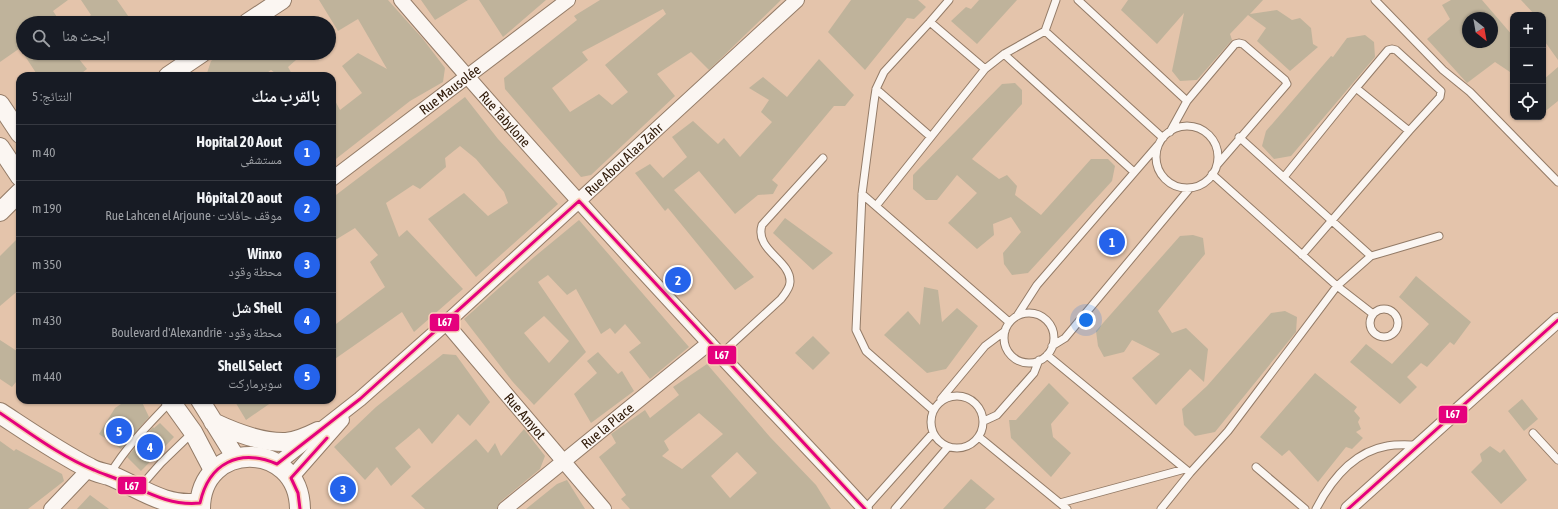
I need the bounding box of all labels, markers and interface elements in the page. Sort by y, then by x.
north arrow [1462,12,1498,48]
map controls [1510,12,1546,120]
button: + [1510,12,1546,48]
search box [16,16,336,60]
icon: search [30,27,52,49]
text: ابحث هنا [62,27,110,44]
button: − [1510,48,1546,84]
street label: Rue Mausolée [416,61,484,118]
button: locate [1510,84,1546,120]
text: بالقرب منك [251,86,320,106]
street label: Rue Tabylone [476,88,534,150]
text: النتائج: 5 [32,89,72,104]
street label: Rue Abou Alaa Zahr [582,119,667,199]
text: Hopital 20 Aout [196,133,282,150]
text: 40 m [32,145,55,160]
text: 1 [304,145,310,160]
text: مستشفى [240,152,282,167]
text: Hôpital 20 aout [197,189,282,206]
text: 190 m [32,201,62,216]
text: 2 [304,201,310,216]
text: موقف حافلات · Rue Lahcen el Arjoune [105,208,282,223]
pin: 1 [1099,227,1125,257]
text: Winxo [247,245,282,262]
text: 350 m [32,257,62,272]
text: 3 [304,257,310,272]
text: محطة وقود [229,264,282,279]
pin: 2 [665,265,691,295]
text: Shell شل [232,299,282,316]
your location [1076,310,1096,330]
text: 430 m [32,313,62,328]
text: 4 [304,313,310,328]
line badge: L67 [429,313,460,332]
text: L67 [438,316,452,328]
text: محطة وقود · Boulevard d'Alexandrie [111,325,282,340]
line badge: L67 [707,345,737,365]
text: L67 [715,349,729,361]
text: Shell Select [218,357,282,374]
text: 440 m [32,369,62,384]
text: 5 [304,369,310,384]
text: سوبرماركت [228,376,282,391]
street label: Rue Amyot [501,390,549,442]
street label: Rue la Place [578,400,637,452]
line badge: L67 [1438,405,1468,424]
text: L67 [1446,408,1460,420]
pin: 5 [106,416,132,446]
pin: 4 [137,432,163,462]
pin: 3 [330,474,356,504]
line badge: L67 [117,476,147,495]
text: L67 [125,480,139,492]

